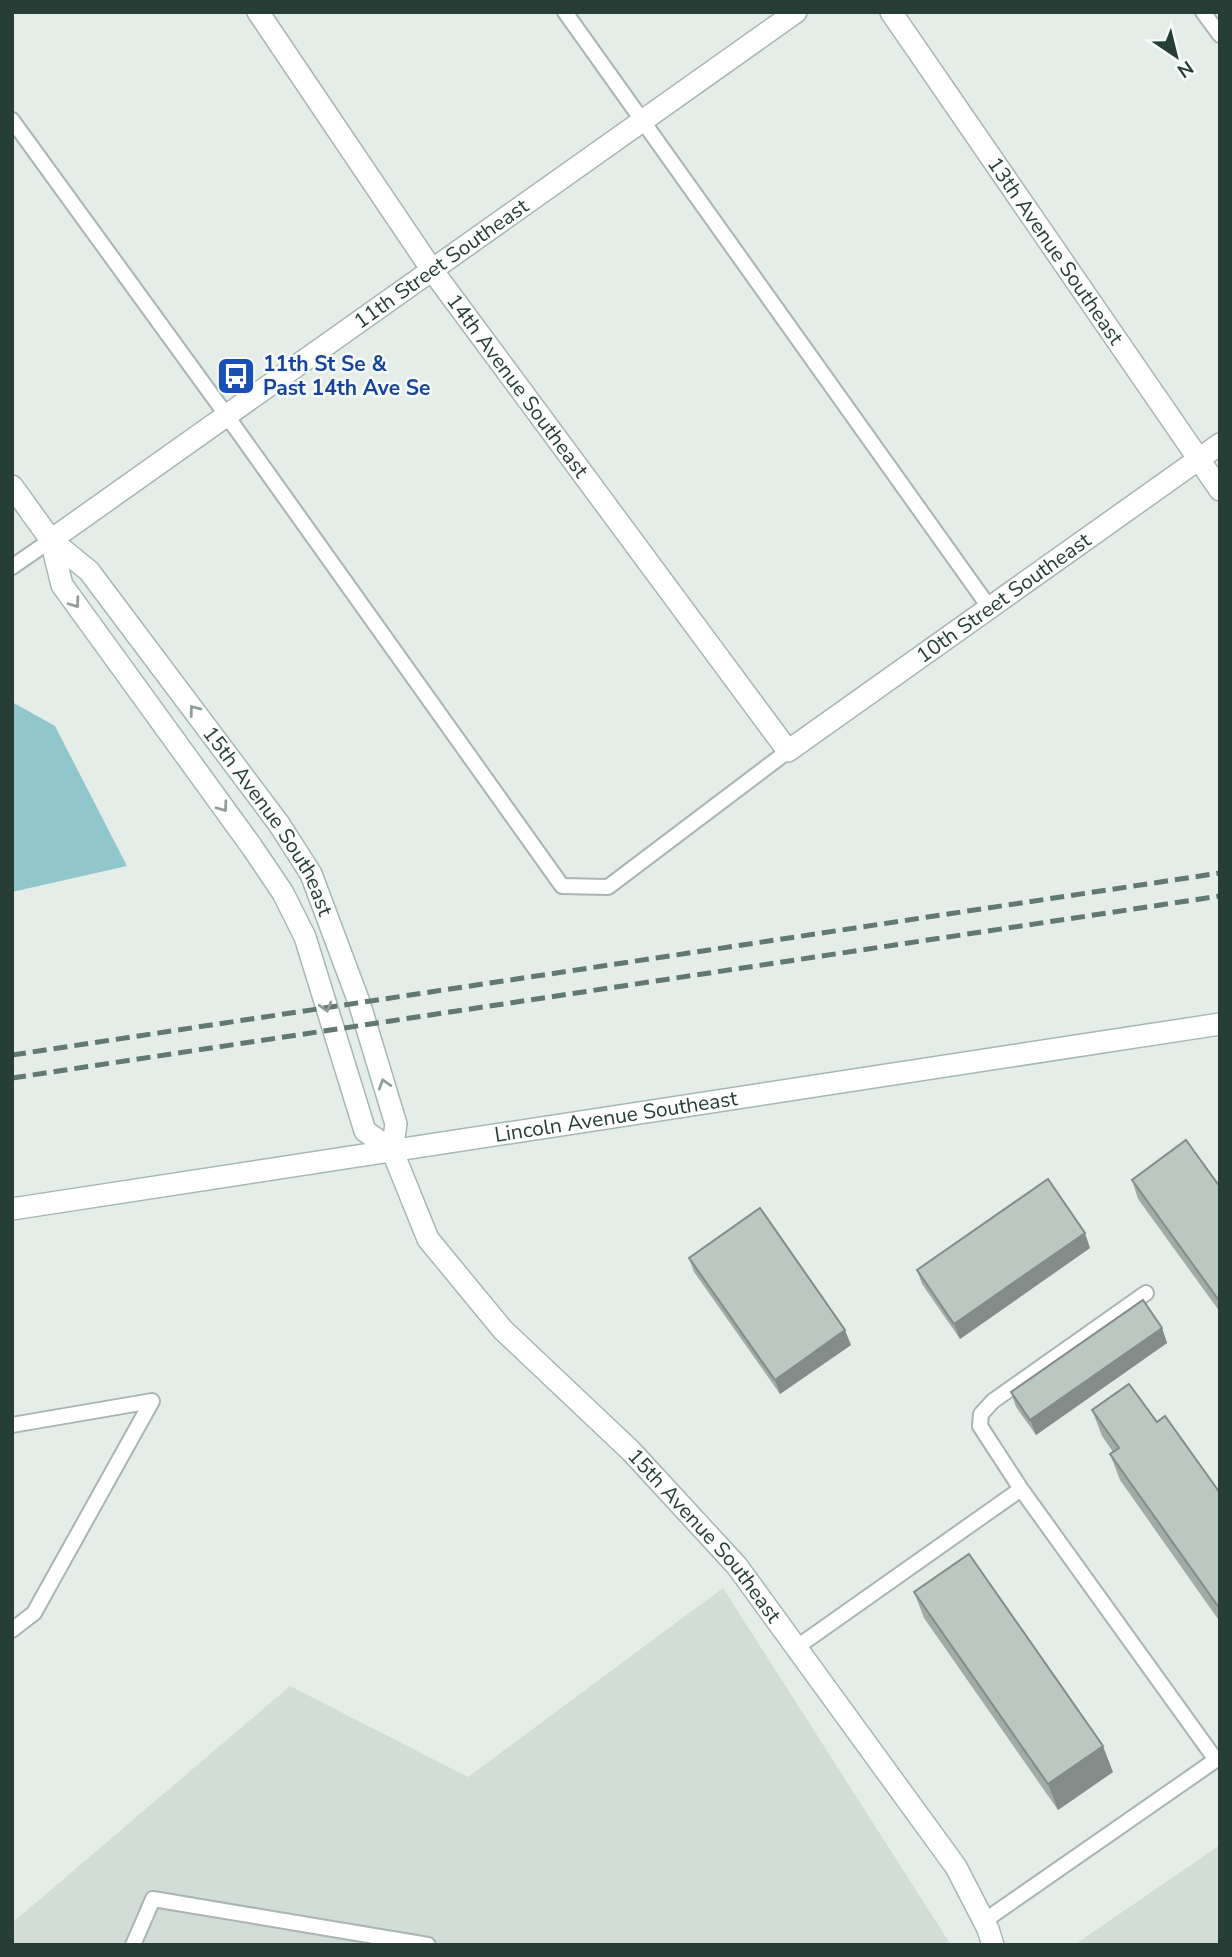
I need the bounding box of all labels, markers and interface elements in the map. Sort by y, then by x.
north arrow [1141,21,1211,91]
text: N [1172,54,1198,84]
street label: 13th Avenue Southeast [981,151,1130,351]
street label: 11th Street Southeast [348,192,534,335]
street label: 14th Avenue Southeast [440,288,595,484]
place label: 11th St Se & Past 14th Ave Se [263,350,430,402]
bus stop icon: 11th St Se & Past 14th Ave Se [215,355,257,397]
street label: 10th Street Southeast [911,526,1097,670]
one-way arrow [67,595,79,608]
one-way arrow [190,705,202,718]
street label: 15th Avenue Southeast [196,720,340,920]
one-way arrow [215,799,228,812]
one-way arrow [318,1001,333,1013]
one-way arrow [377,1078,392,1090]
street label: Lincoln Avenue Southeast [493,1084,740,1149]
street label: 15th Avenue Southeast [621,1442,788,1629]

